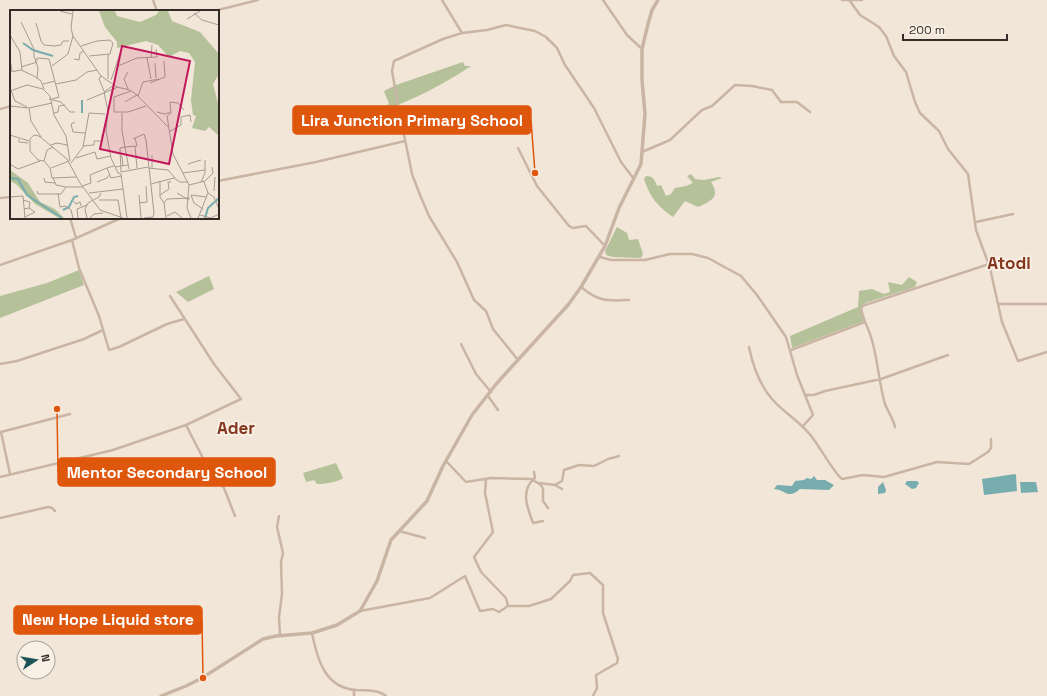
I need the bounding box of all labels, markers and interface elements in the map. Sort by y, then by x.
inset map [10,10,219,219]
scale bar [903,16,1007,42]
text: 200 m [909,22,945,38]
callout: Lira Junction Primary School [293,106,531,134]
text: Lira Junction Primary School [301,110,523,131]
district label: Atodi [987,252,1031,274]
district label: Ader [217,417,255,439]
callout: Mentor Secondary School [58,458,275,486]
text: Mentor Secondary School [67,462,267,483]
callout: New Hope Liquid store [14,606,202,634]
text: New Hope Liquid store [22,609,194,630]
north arrow [16,640,56,680]
text: N [38,653,53,663]

